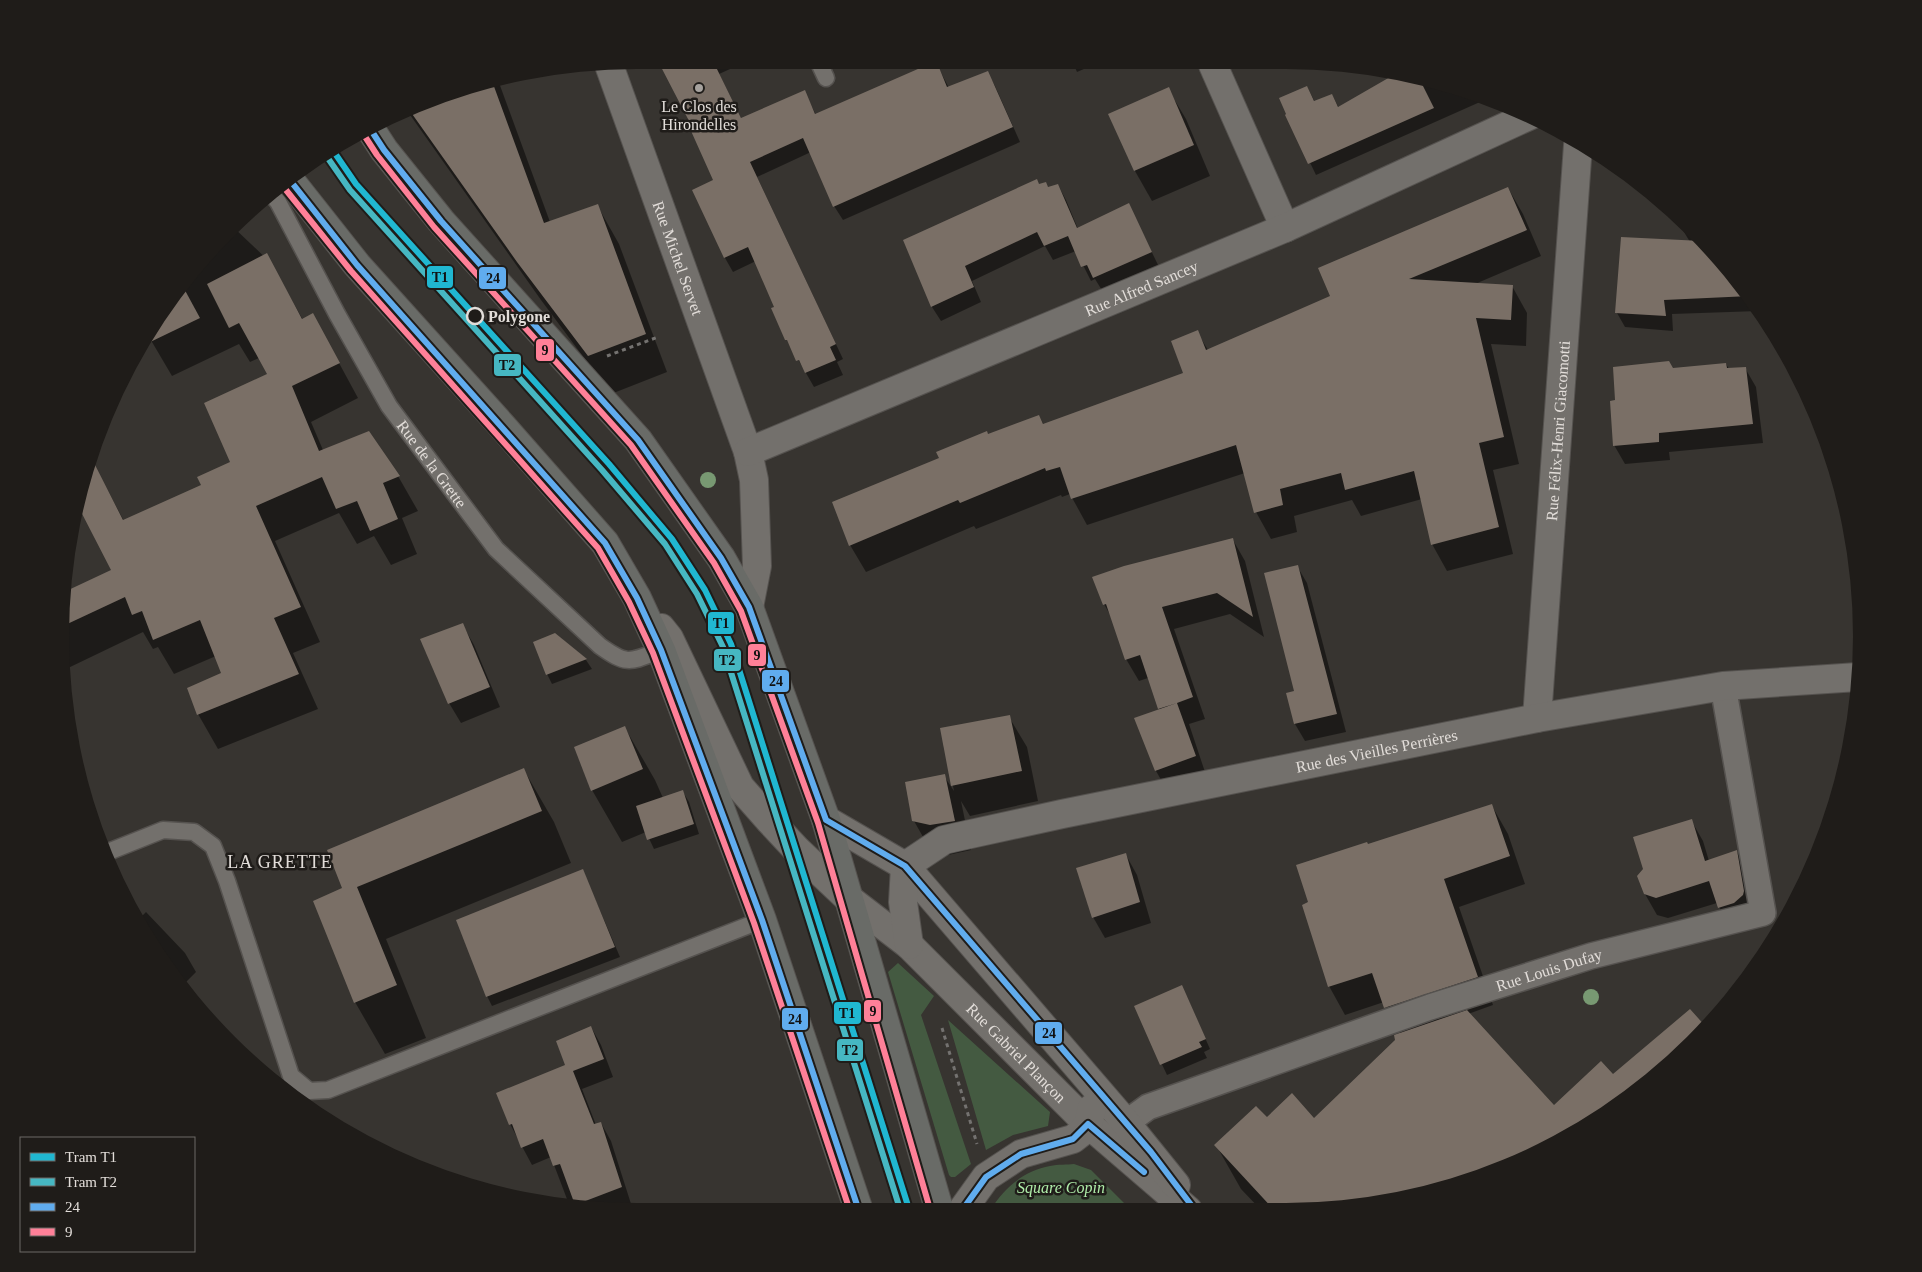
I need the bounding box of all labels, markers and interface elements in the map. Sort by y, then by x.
marker: Le Clos des Hirondelles [693,82,705,94]
place label: Le Clos des Hirondelles [661,98,737,133]
street label: Rue Michel Servet [650,199,706,318]
street label: Rue Alfred Sancey [1082,257,1201,320]
line badge: T1 [426,265,454,289]
line badge: 24 [478,266,507,290]
text: T1 [432,270,448,285]
text: 24 [486,271,500,286]
marker: Polygone [466,307,484,325]
place label: Polygone [488,308,550,326]
line badge: 9 [535,338,555,362]
street label: Rue Félix-Henri Giacomotti [1543,340,1573,521]
text: 9 [542,343,549,358]
line badge: T2 [493,353,522,377]
text: T2 [499,358,515,373]
street label: Rue de la Grette [394,417,470,511]
line badge: T1 [707,611,735,635]
text: T1 [713,616,729,631]
line badge: 9 [747,643,767,667]
line badge: T2 [713,648,742,672]
text: 9 [754,648,761,663]
text: T2 [719,653,735,668]
line badge: 24 [761,669,790,693]
text: 24 [769,674,783,689]
street label: Rue des Vieilles Perrières [1294,726,1459,776]
district label: LA GRETTE [227,852,333,872]
street label: Rue Louis Dufay [1494,946,1604,995]
line badge: 9 [863,999,882,1023]
street label: Rue Gabriel Plançon [963,1000,1069,1106]
line badge: T1 [833,1001,862,1025]
text: 9 [870,1004,877,1019]
text: T1 [839,1006,855,1021]
line badge: 24 [781,1007,809,1031]
text: 24 [788,1012,802,1027]
line badge: 24 [1034,1021,1063,1045]
text: 24 [1042,1026,1056,1041]
line badge: T2 [836,1038,864,1062]
text: T2 [842,1043,858,1058]
legend [20,1137,195,1252]
text: Tram T1 [65,1149,117,1165]
text: Tram T2 [65,1174,117,1190]
park label: Square Copin [1017,1179,1105,1197]
text: 24 [65,1199,81,1215]
text: 9 [65,1224,73,1240]

